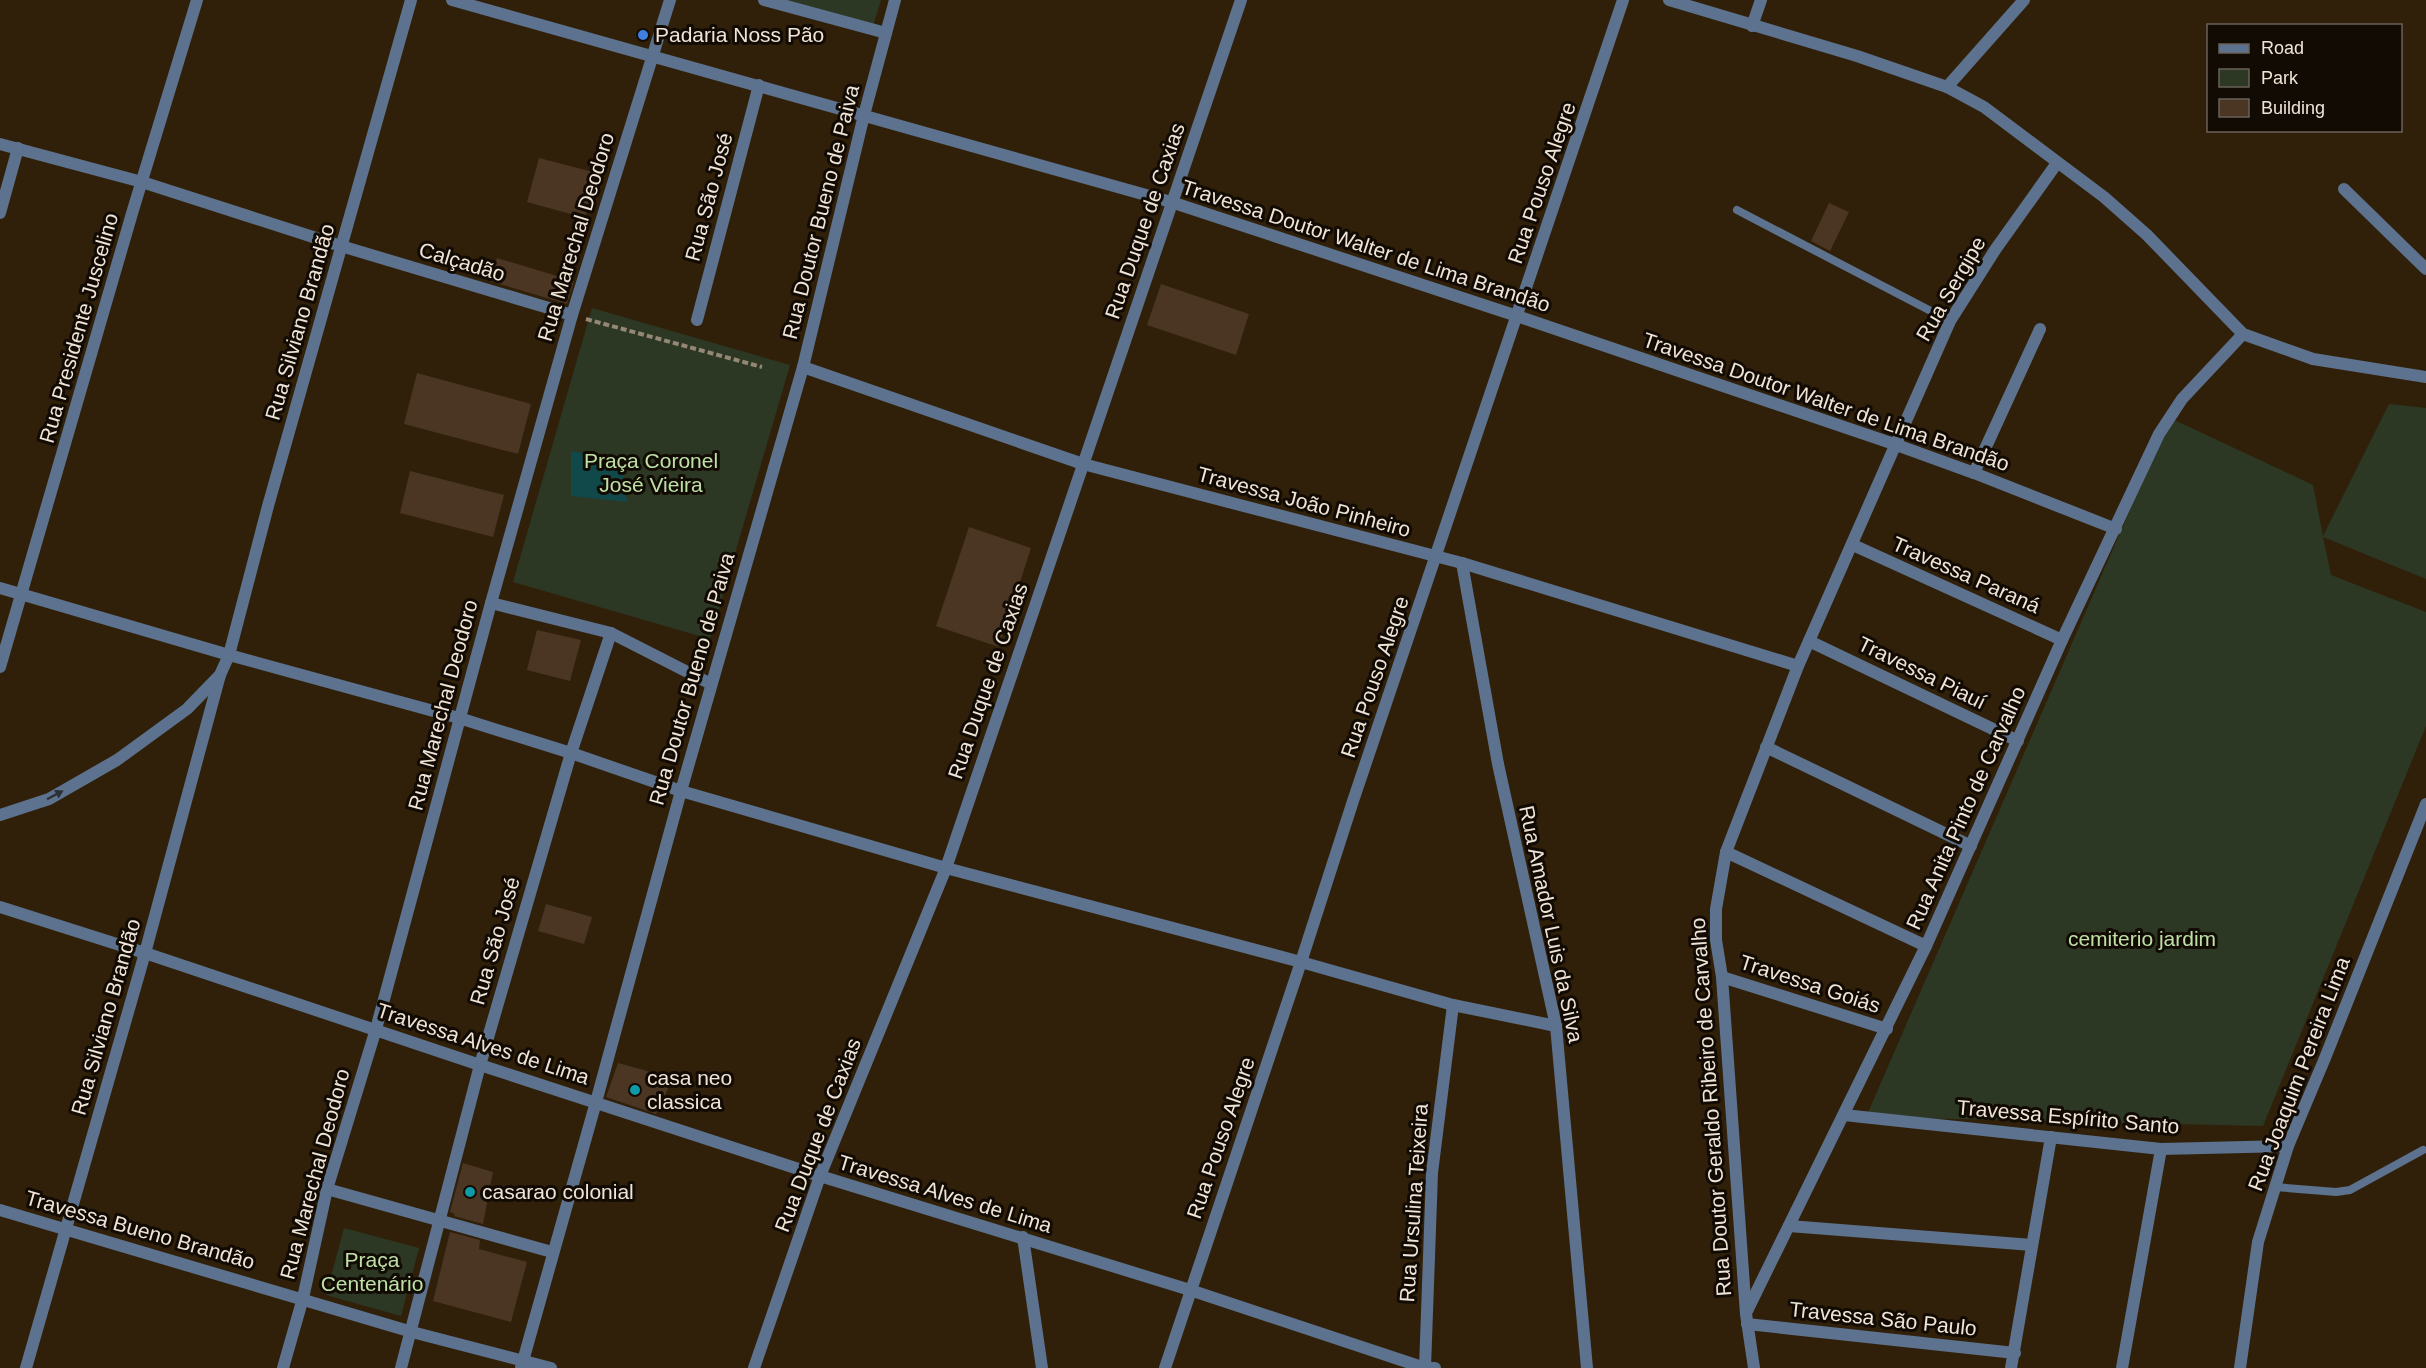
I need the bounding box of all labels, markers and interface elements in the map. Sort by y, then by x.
place label: Padaria Noss Pão [655,23,824,46]
legend [2207,24,2402,132]
marker: Padaria Noss Pão [636,28,650,42]
text: Road [2261,38,2304,58]
text: Park [2261,68,2299,88]
street label: Rua Doutor Bueno de Paiva [778,82,863,342]
text: Building [2261,98,2325,118]
street label: Rua Pouso Alegre [1503,99,1580,267]
street label: Rua Duque de Caxias [1100,120,1189,322]
street label: Rua Marechal Deodoro [533,130,618,344]
street label: Rua São José [680,130,737,264]
street label: Travessa Doutor Walter de Lima Brandão [1179,175,1553,316]
street label: Rua Presidente Juscelino [35,210,122,445]
street label: Rua Silviano Brandão [260,221,339,423]
street label: Rua Sergipe [1911,232,1990,345]
street label: Calçadão [416,238,508,285]
street label: Travessa Doutor Walter de Lima Brandão [1640,328,2012,475]
park label: Praça Coronel José Vieira [584,449,718,496]
street label: Travessa João Pinheiro [1195,462,1413,541]
street label: Travessa Paraná [1889,532,2044,618]
street label: Rua Doutor Bueno de Paiva [644,550,739,808]
street label: Rua Duque de Caxias [943,580,1032,782]
street label: Rua Pouso Alegre [1336,593,1413,761]
street label: Rua Marechal Deodoro [403,597,482,813]
street label: Travessa Piauí [1855,632,1990,713]
street label: Rua Anita Pinto de Carvalho [1901,683,2030,933]
one-way arrow [46,790,63,800]
street label: Rua Amador Luis da Silva [1515,803,1588,1045]
street label: Rua São José [465,874,524,1007]
street label: Rua Silviano Brandão [66,916,145,1118]
street label: Rua Doutor Geraldo Ribeiro de Carvalho [1686,917,1735,1297]
park label: cemiterio jardim [2068,927,2216,950]
street label: Travessa Goiás [1737,950,1883,1017]
street label: Rua Joaquim Pereira Lima [2243,953,2354,1194]
street label: Travessa Alves de Lima [374,998,593,1089]
street label: Rua Duque de Caxias [770,1035,865,1235]
street label: Rua Pouso Alegre [1182,1054,1259,1222]
street label: Rua Marechal Deodoro [275,1066,354,1282]
place label: casa neo classica [647,1066,732,1113]
marker: casa neo classica [628,1083,642,1097]
street label: Travessa Espírito Santo [1956,1095,2180,1138]
street label: Rua Ursulina Teixeira [1395,1102,1432,1303]
street label: Travessa Alves de Lima [836,1150,1055,1237]
place label: casarao colonial [482,1180,634,1203]
marker: casarao colonial [463,1185,477,1199]
street label: Travessa Bueno Brandão [23,1186,257,1273]
park label: Praça Centenário [321,1248,423,1295]
street label: Travessa São Paulo [1788,1297,1978,1340]

